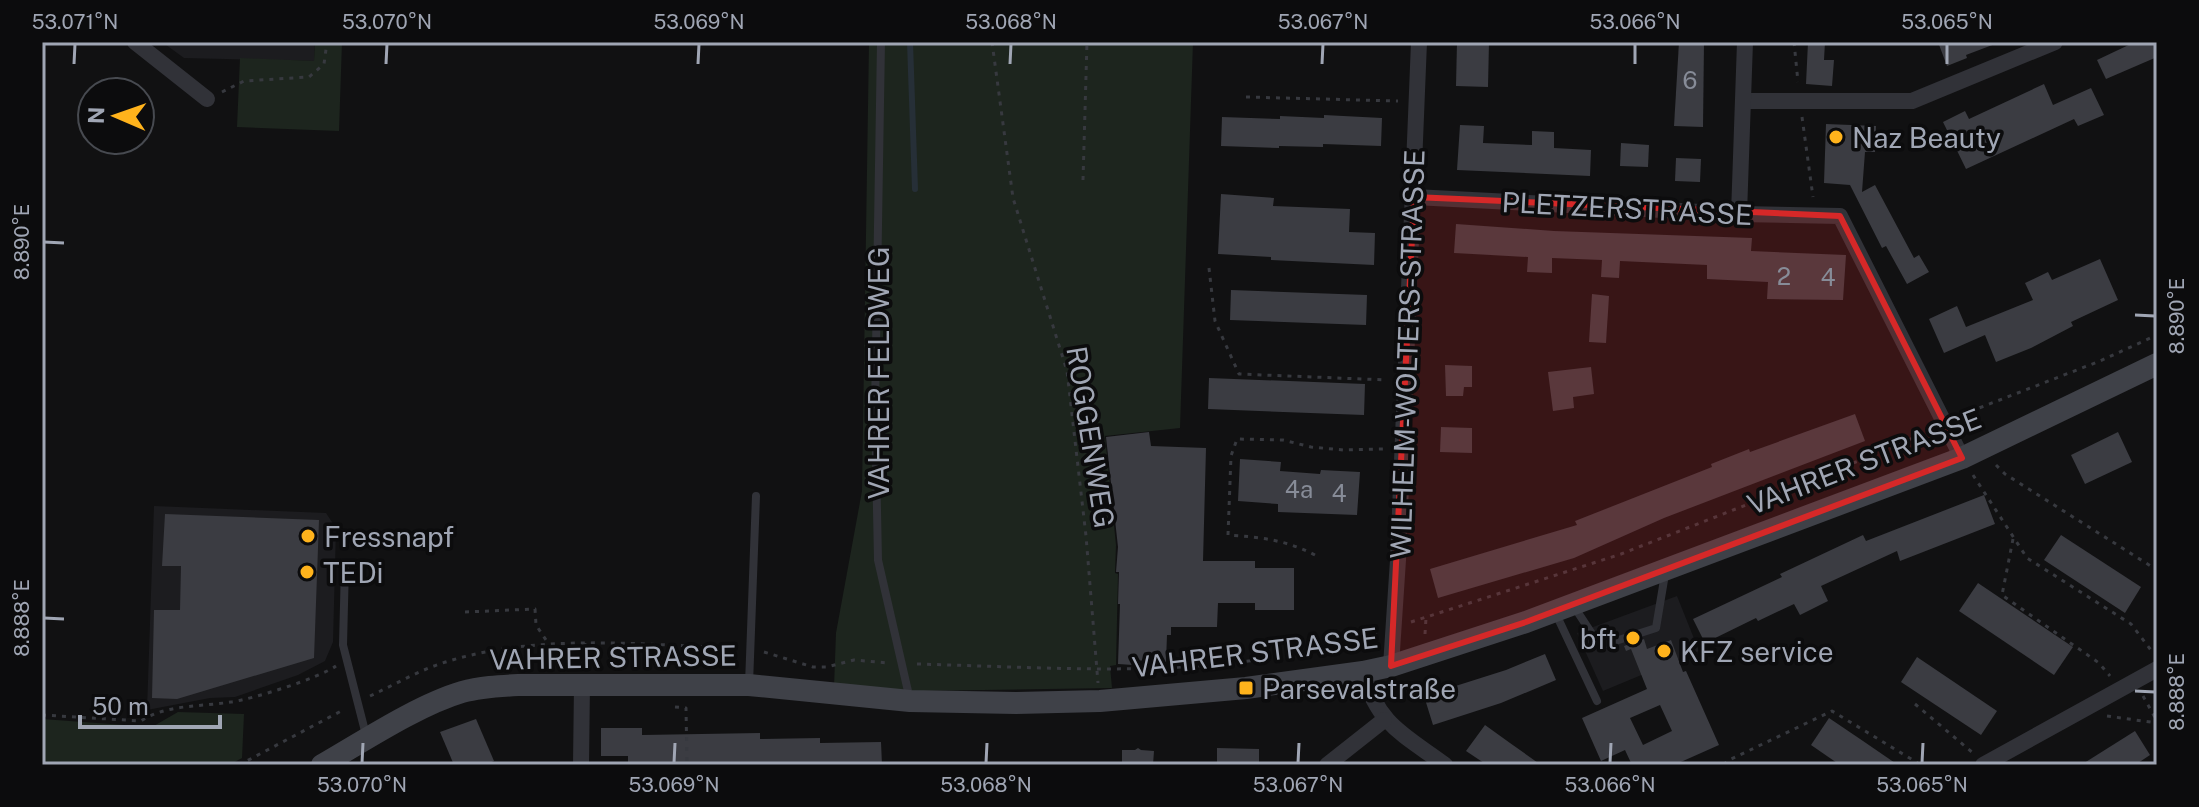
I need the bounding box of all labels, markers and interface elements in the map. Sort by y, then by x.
text: 53.071°N [32,10,118,34]
text: 53.070°N [342,10,432,34]
text: 53.069°N [653,10,745,34]
text: 53.068°N [965,10,1057,34]
text: 53.067°N [1278,10,1368,34]
text: 53.066°N [1589,10,1681,34]
text: 53.065°N [1901,10,1993,34]
house number: 6 [1683,66,1697,94]
north arrow [76,76,156,156]
text: N [83,106,109,124]
place label: Naz Beauty [1852,121,2001,154]
marker: Naz Beauty [1827,128,1845,146]
street label: WILHELM-WOLTERS-STRASSE [1383,149,1431,559]
street label: PLETZERSTRASSE [1501,185,1753,231]
text: 8.890°E [10,204,34,280]
street label: VAHRER FELDWEG [862,247,895,499]
house number: 2 [1777,262,1791,290]
house number: 4 [1820,263,1836,291]
text: 8.890°E [2165,278,2189,354]
street label: ROGGENWEG [1060,344,1122,530]
street label: VAHRER STRASSE [1742,401,1986,521]
house number: 4a [1285,475,1313,503]
house number: 4 [1331,479,1347,507]
place label: Fressnapf [324,520,454,553]
marker: Fressnapf [299,527,317,545]
place label: TEDi [323,556,384,589]
marker: TEDi [298,563,316,581]
text: 8.888°E [10,579,34,657]
street label: VAHRER STRASSE [1130,621,1380,683]
place label: bft [1580,622,1617,655]
marker: bft [1624,629,1642,647]
place label: KFZ service [1680,635,1834,668]
street label: VAHRER STRASSE [489,638,737,676]
marker: KFZ service [1655,642,1673,660]
text: 8.888°E [2165,653,2189,731]
place label: Parsevalstraße [1262,672,1456,705]
scale bar [80,679,220,729]
marker: Parsevalstraße [1237,679,1255,697]
text: 50 m [92,692,149,720]
text: 53.070°N [317,773,407,797]
text: 53.069°N [628,773,720,797]
text: 53.068°N [940,773,1032,797]
text: 53.067°N [1253,773,1343,797]
text: 53.066°N [1564,773,1656,797]
text: 53.065°N [1876,773,1968,797]

